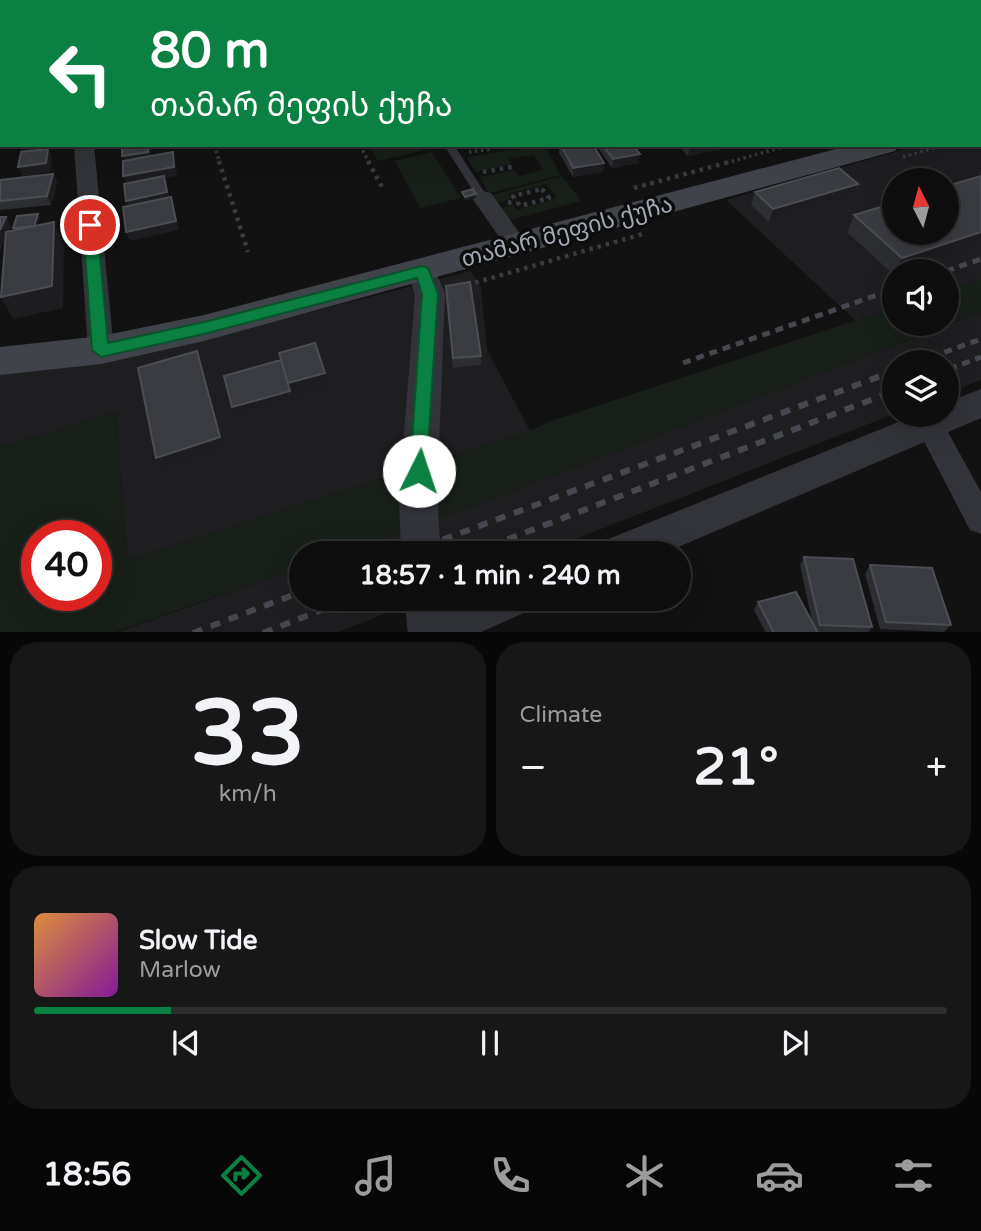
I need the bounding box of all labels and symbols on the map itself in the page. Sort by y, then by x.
north arrow [882,168,959,245]
street label: თამარ მეფის ქუჩა [458,190,676,274]
pin [60,195,120,255]
position arrow [382,434,456,508]
speed limit sign: 40 [21,520,112,611]

